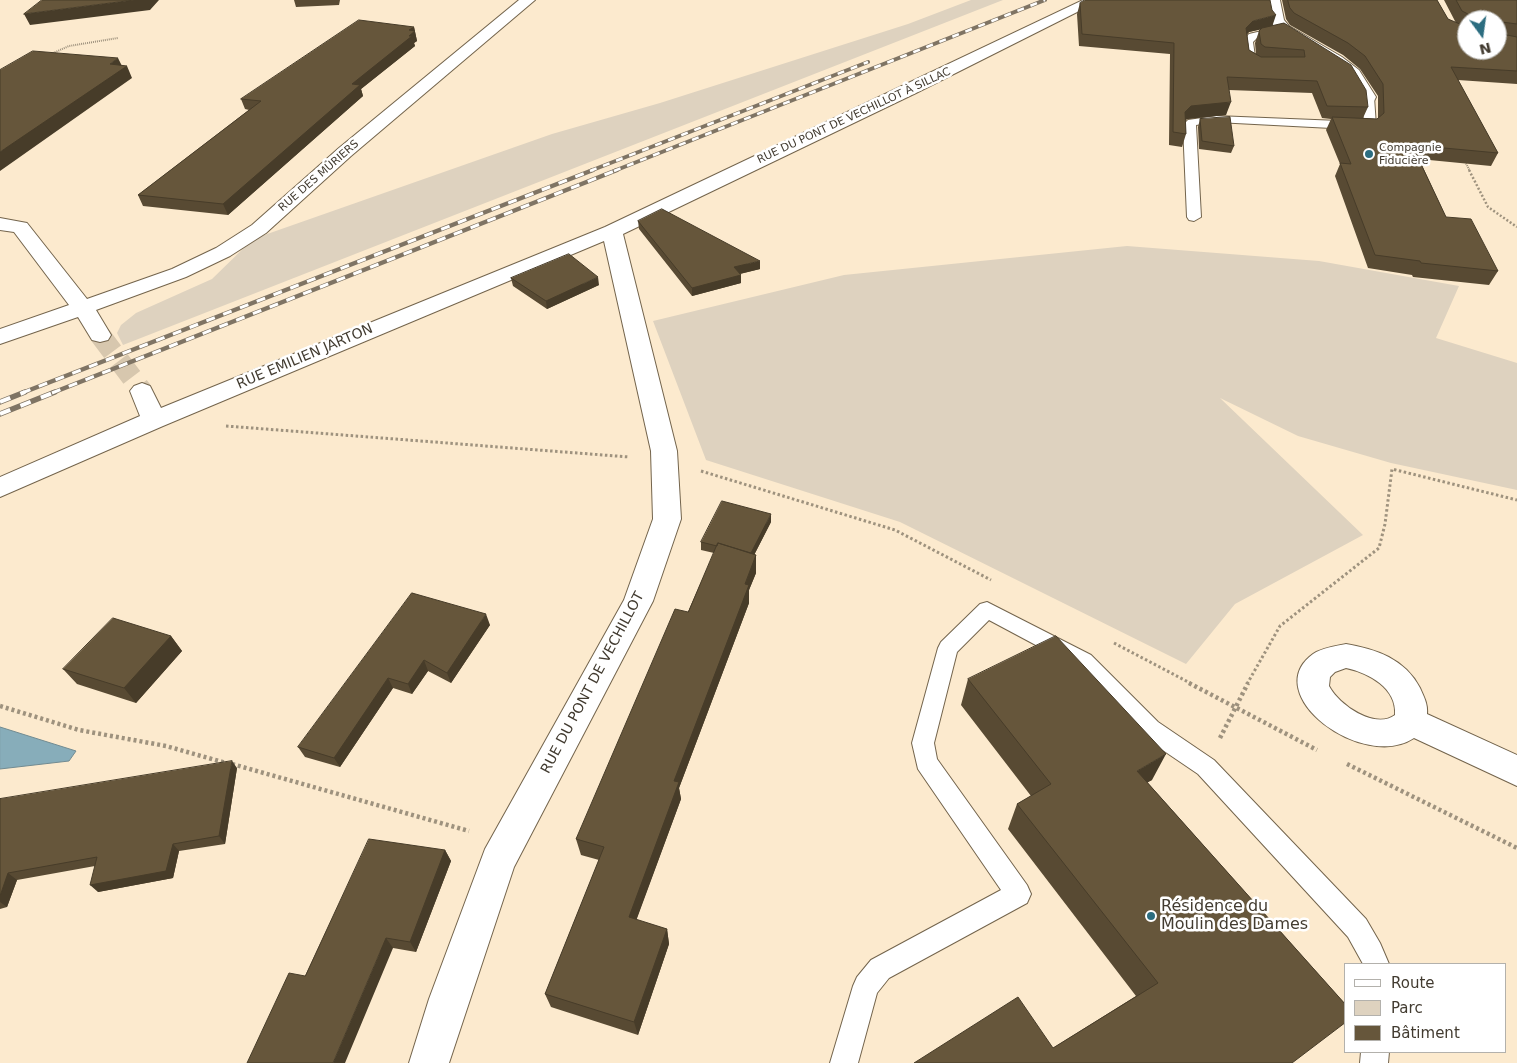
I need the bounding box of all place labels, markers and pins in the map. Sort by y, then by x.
place label: Compagnie Fiducière [1379,141,1442,167]
marker: Compagnie Fiducière [1363,148,1375,160]
place label: Résidence du Moulin des Dames [1161,897,1308,935]
marker: Résidence du Moulin des Dames [1145,910,1157,922]

